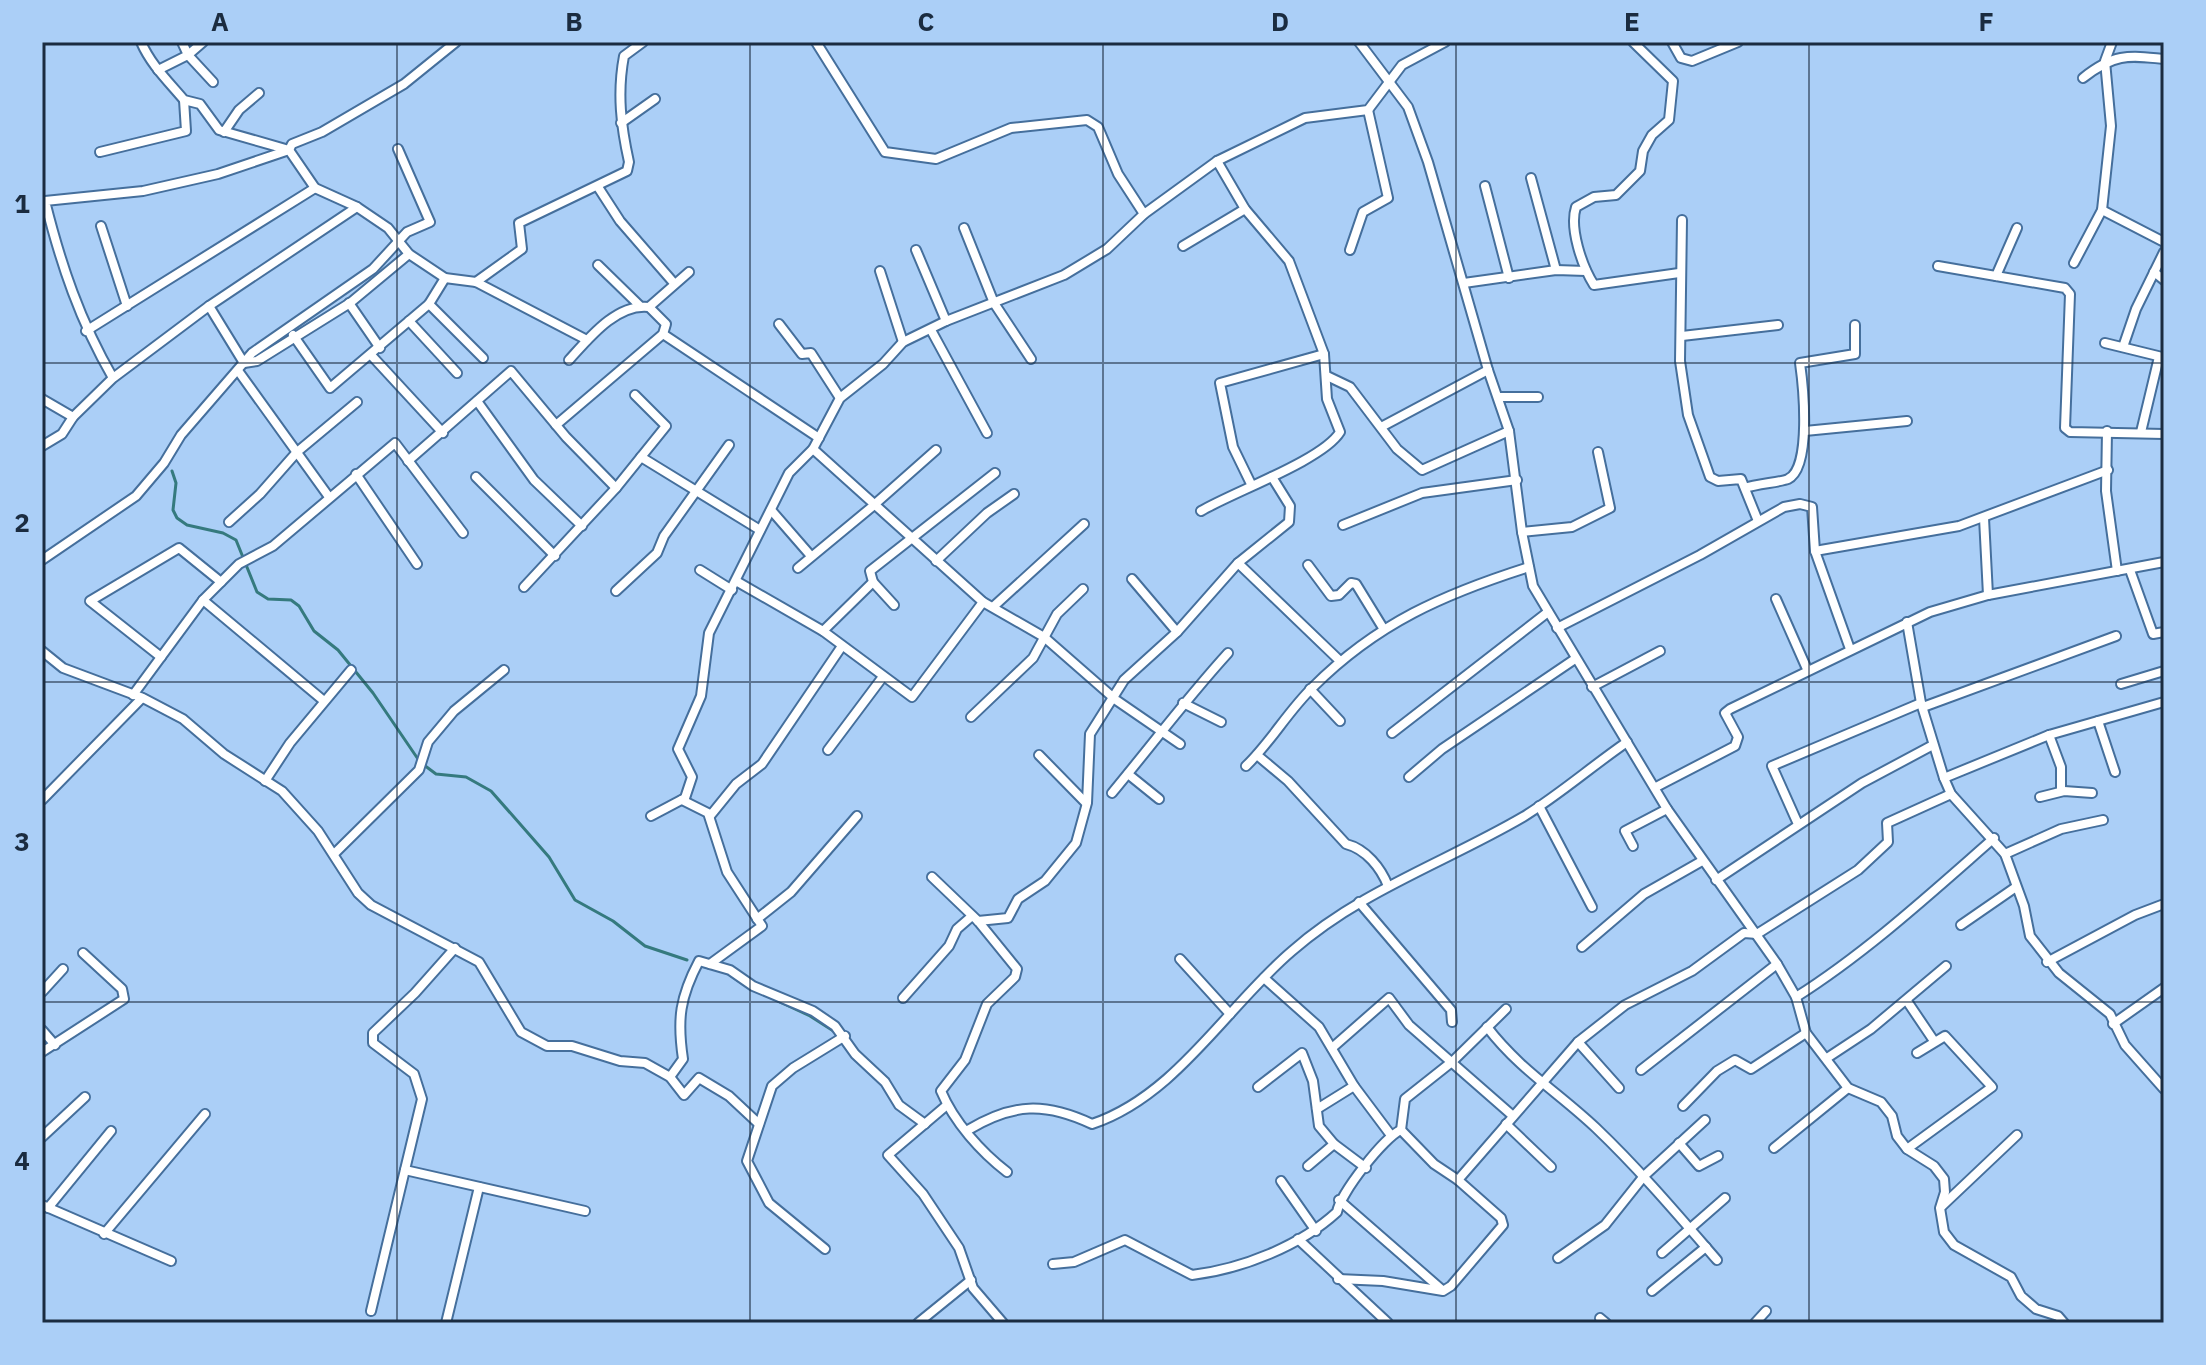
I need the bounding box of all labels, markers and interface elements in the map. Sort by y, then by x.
text: A [211,4,229,38]
text: B [565,4,583,38]
text: C [918,4,935,38]
text: D [1271,4,1289,38]
text: E [1624,4,1640,38]
text: F [1978,4,1994,38]
text: 1 [14,186,30,220]
text: 2 [14,505,30,539]
text: 3 [14,824,30,858]
text: 4 [14,1143,30,1177]

